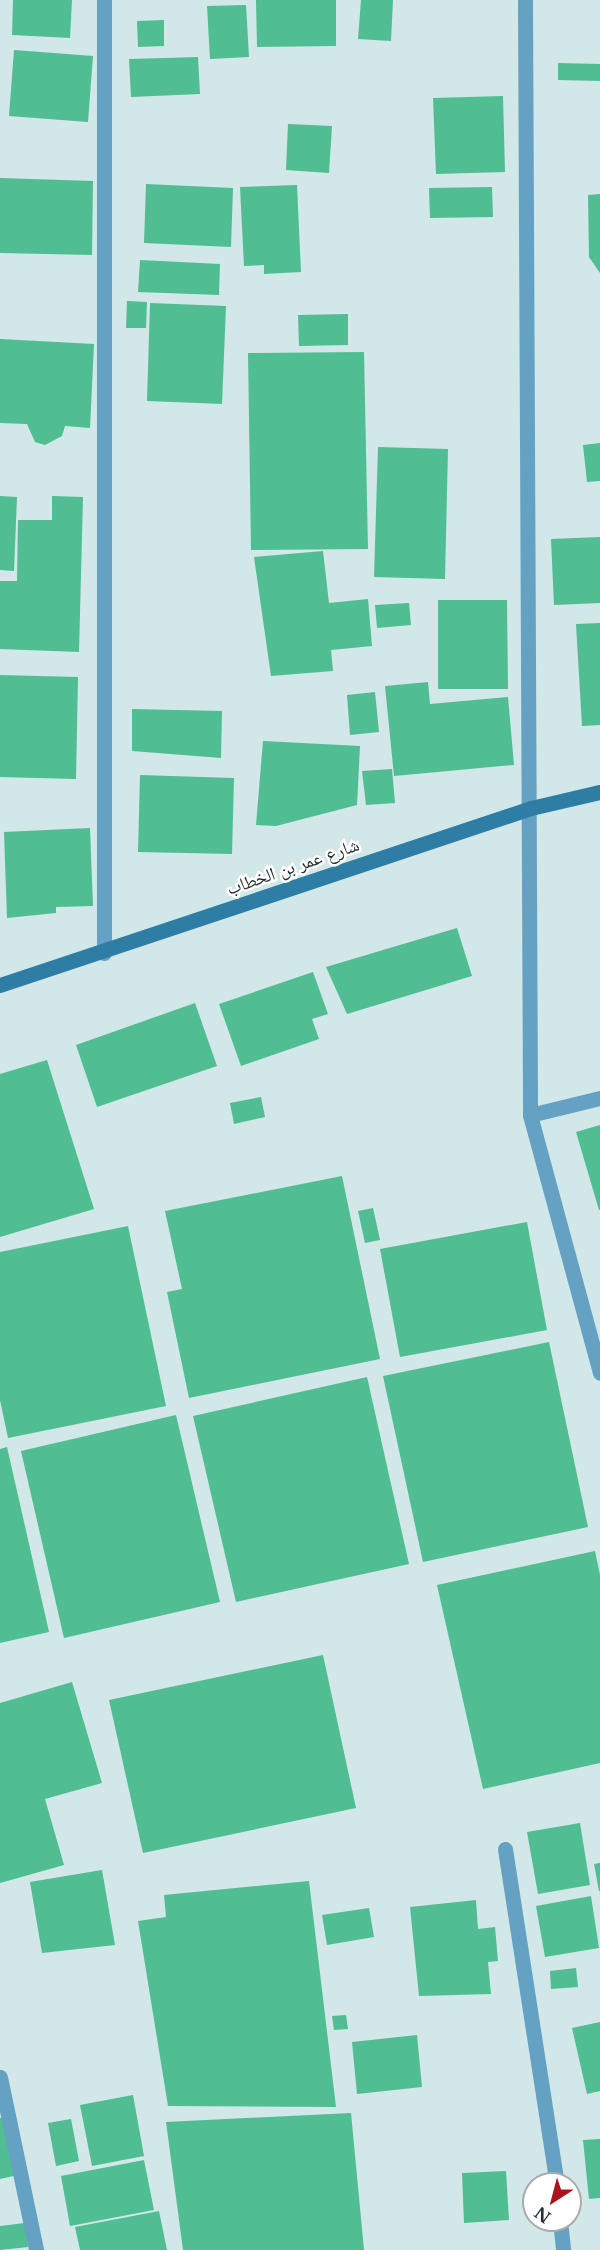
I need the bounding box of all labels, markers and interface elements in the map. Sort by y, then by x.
street label: شارع عمر بن الخطاب [224,834,362,900]
north arrow [522,2172,582,2232]
text: N [531,2202,555,2227]

